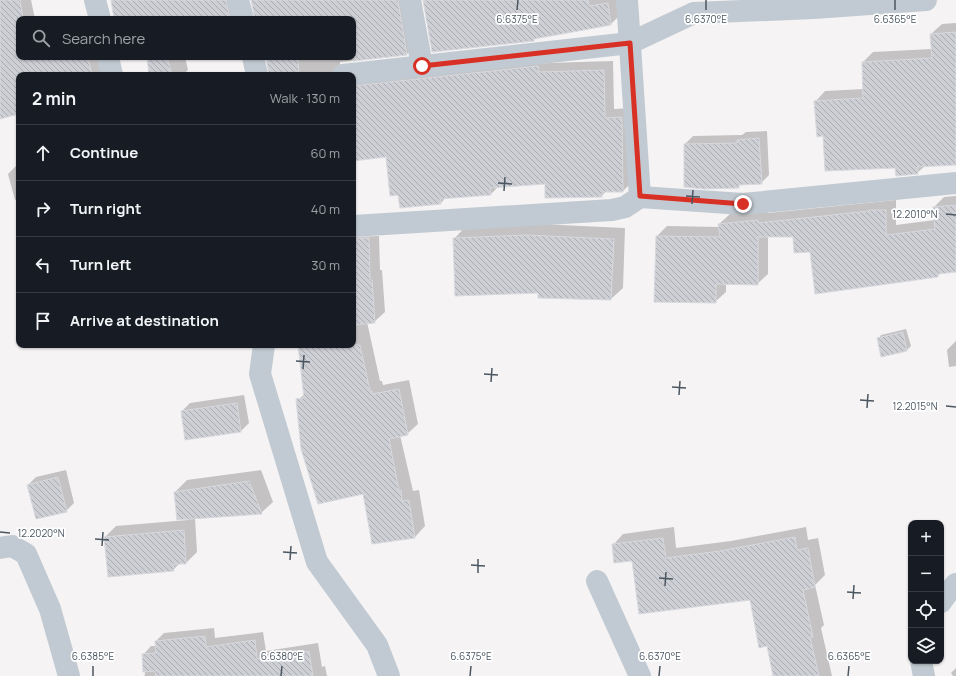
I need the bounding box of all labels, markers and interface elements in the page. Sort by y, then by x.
text: 6.6375°E [496,12,538,26]
text: 6.6370°E [685,12,727,26]
text: 6.6365°E [874,12,917,26]
search box [16,16,356,60]
icon: search [30,27,52,49]
text: Search here [62,28,145,49]
route start [413,57,431,75]
text: 2 min [32,87,76,110]
text: Walk · 130 m [270,89,340,107]
icon: ahead [32,142,54,164]
text: Continue [70,142,138,163]
text: 60 m [310,144,340,162]
route end [734,195,752,213]
icon: right [32,198,54,220]
text: Turn right [70,198,141,219]
text: 40 m [311,200,340,218]
text: 12.2010°N [892,207,938,221]
icon: left [32,254,54,276]
text: Turn left [70,254,132,275]
text: 30 m [311,256,340,274]
icon: arrive [32,310,54,332]
text: Arrive at destination [70,310,219,331]
text: 12.2015°N [893,399,938,413]
map controls [908,520,944,664]
button: + [908,520,944,556]
text: 12.2020°N [17,526,65,540]
button: − [908,556,944,592]
button: locate [908,592,944,628]
button: layers [908,628,944,664]
text: 6.6385°E [72,649,114,663]
text: 6.6380°E [261,649,304,663]
text: 6.6375°E [450,649,492,663]
text: 6.6370°E [639,649,681,663]
text: 6.6365°E [828,649,871,663]

